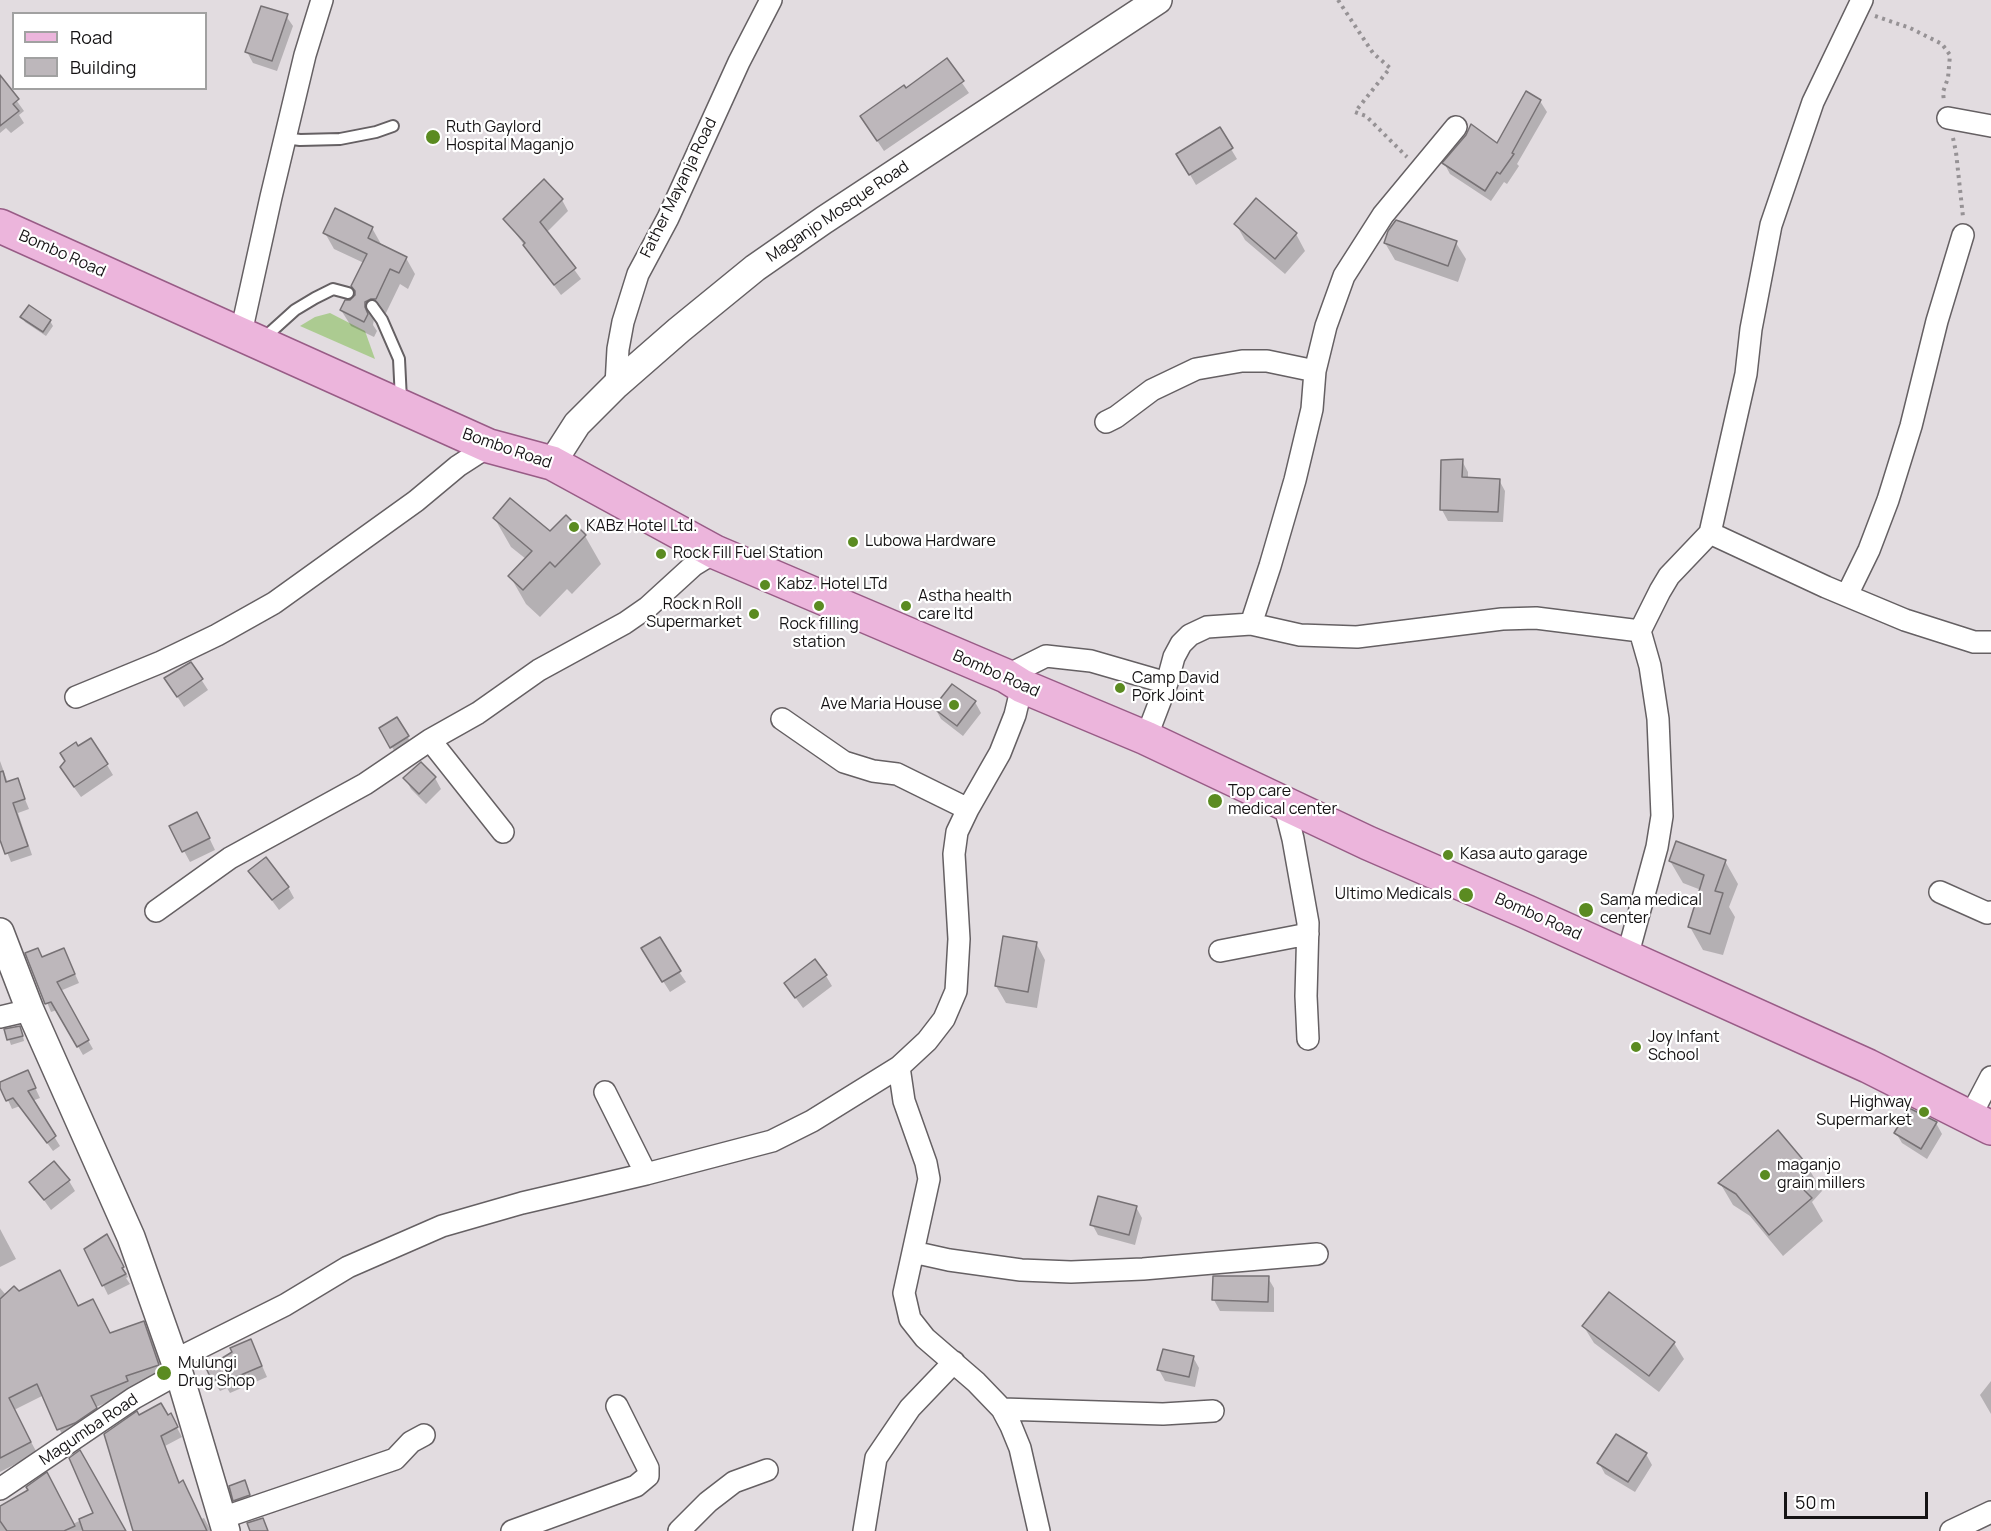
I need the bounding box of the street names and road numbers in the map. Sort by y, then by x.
street label: Father Mayanja Road [637,115,721,261]
street label: Maganjo Mosque Road [763,157,913,267]
street label: Bombo Road [16,226,108,282]
street label: Bombo Road [460,425,554,473]
street label: Bombo Road [950,646,1042,702]
street label: Bombo Road [1492,889,1584,945]
street label: Magumba Road [36,1390,142,1470]

